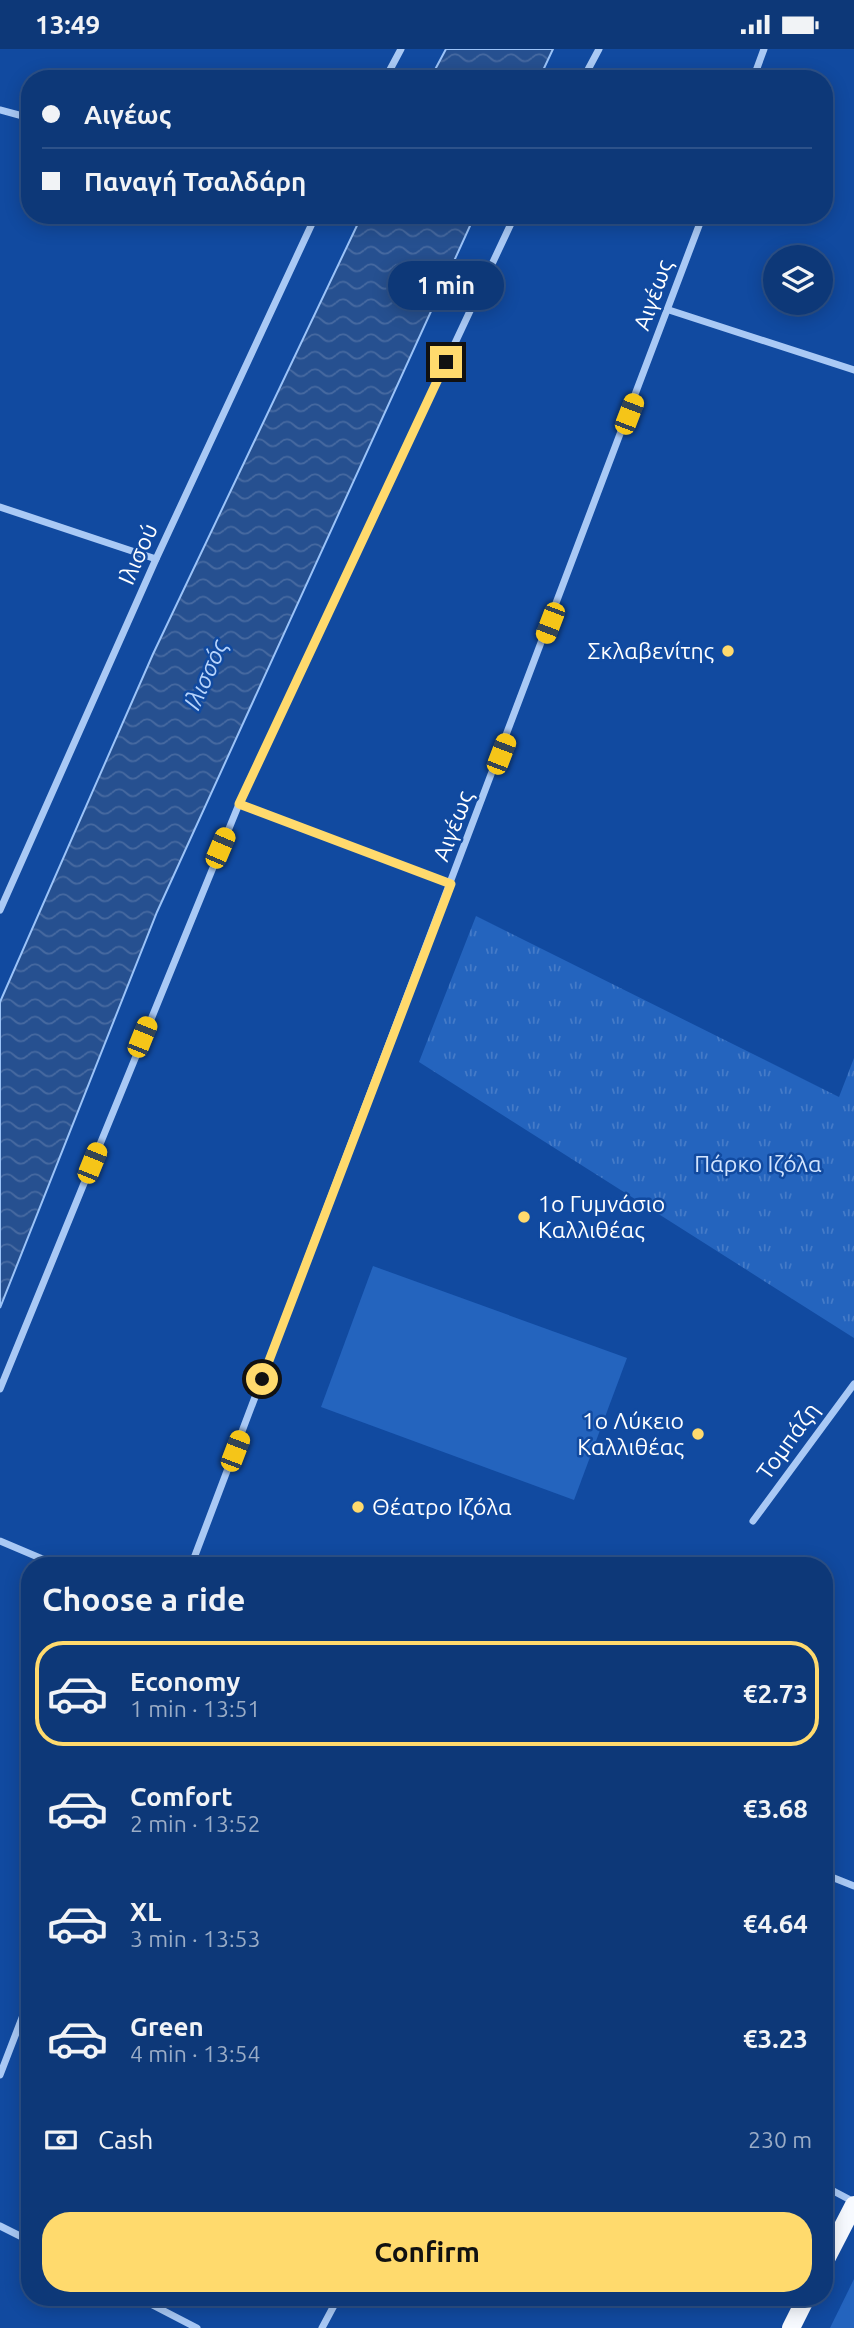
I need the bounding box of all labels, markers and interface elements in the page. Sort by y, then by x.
text: 13:49 [35,10,100,39]
text: Αιγέως [84,100,171,129]
text: Παναγή Τσαλδάρη [84,167,306,196]
map controls [763,245,833,315]
button: layers [763,245,833,315]
street label: Αιγέως [628,256,678,334]
callout: 1 min [388,261,504,309]
text: 1 min [417,273,475,298]
route end [430,346,462,378]
car [612,391,647,437]
street label: Ιλισού [113,520,162,588]
car [533,600,568,646]
water label: Ιλισσός [178,635,233,714]
place label: Σκλαβενίτης [588,638,714,664]
marker: Σκλαβενίτης [720,643,736,659]
car [484,731,519,777]
street label: Αιγέως [428,787,478,865]
car [203,825,238,871]
car [125,1014,160,1060]
car [75,1140,110,1186]
park label: Πάρκο Ιζόλα [694,1151,822,1177]
place label: 1ο Γυμνάσιο Καλλιθέας [538,1191,665,1243]
marker: 1ο Γυμνάσιο Καλλιθέας [516,1209,532,1225]
route start [246,1363,278,1395]
street label: Τομπάζη [751,1398,825,1484]
place label: 1ο Λύκειο Καλλιθέας [577,1408,684,1460]
marker: 1ο Λύκειο Καλλιθέας [690,1426,706,1442]
car [218,1428,253,1474]
place label: Θέατρο Ιζόλα [372,1494,512,1520]
marker: Θέατρο Ιζόλα [350,1499,366,1515]
text: Choose a ride [42,1581,245,1617]
icon: car [46,1662,109,1725]
text: Economy [130,1667,240,1696]
text: €2.73 [743,1679,808,1708]
text: 1 min · 13:51 [130,1696,261,1721]
icon: car [46,1777,109,1840]
text: Comfort [130,1782,233,1811]
text: €3.68 [743,1794,808,1823]
text: 2 min · 13:52 [130,1811,261,1836]
icon: car [46,1892,109,1955]
text: XL [130,1897,161,1926]
text: €4.64 [743,1909,808,1938]
text: 3 min · 13:53 [130,1926,261,1951]
icon: car [46,2007,109,2070]
text: Green [130,2012,204,2041]
text: €3.23 [743,2024,808,2053]
text: 4 min · 13:54 [130,2041,261,2066]
icon: cash [42,2121,80,2159]
text: Cash [98,2125,153,2154]
text: 230 m [748,2127,812,2152]
button: Confirm [42,2212,812,2292]

